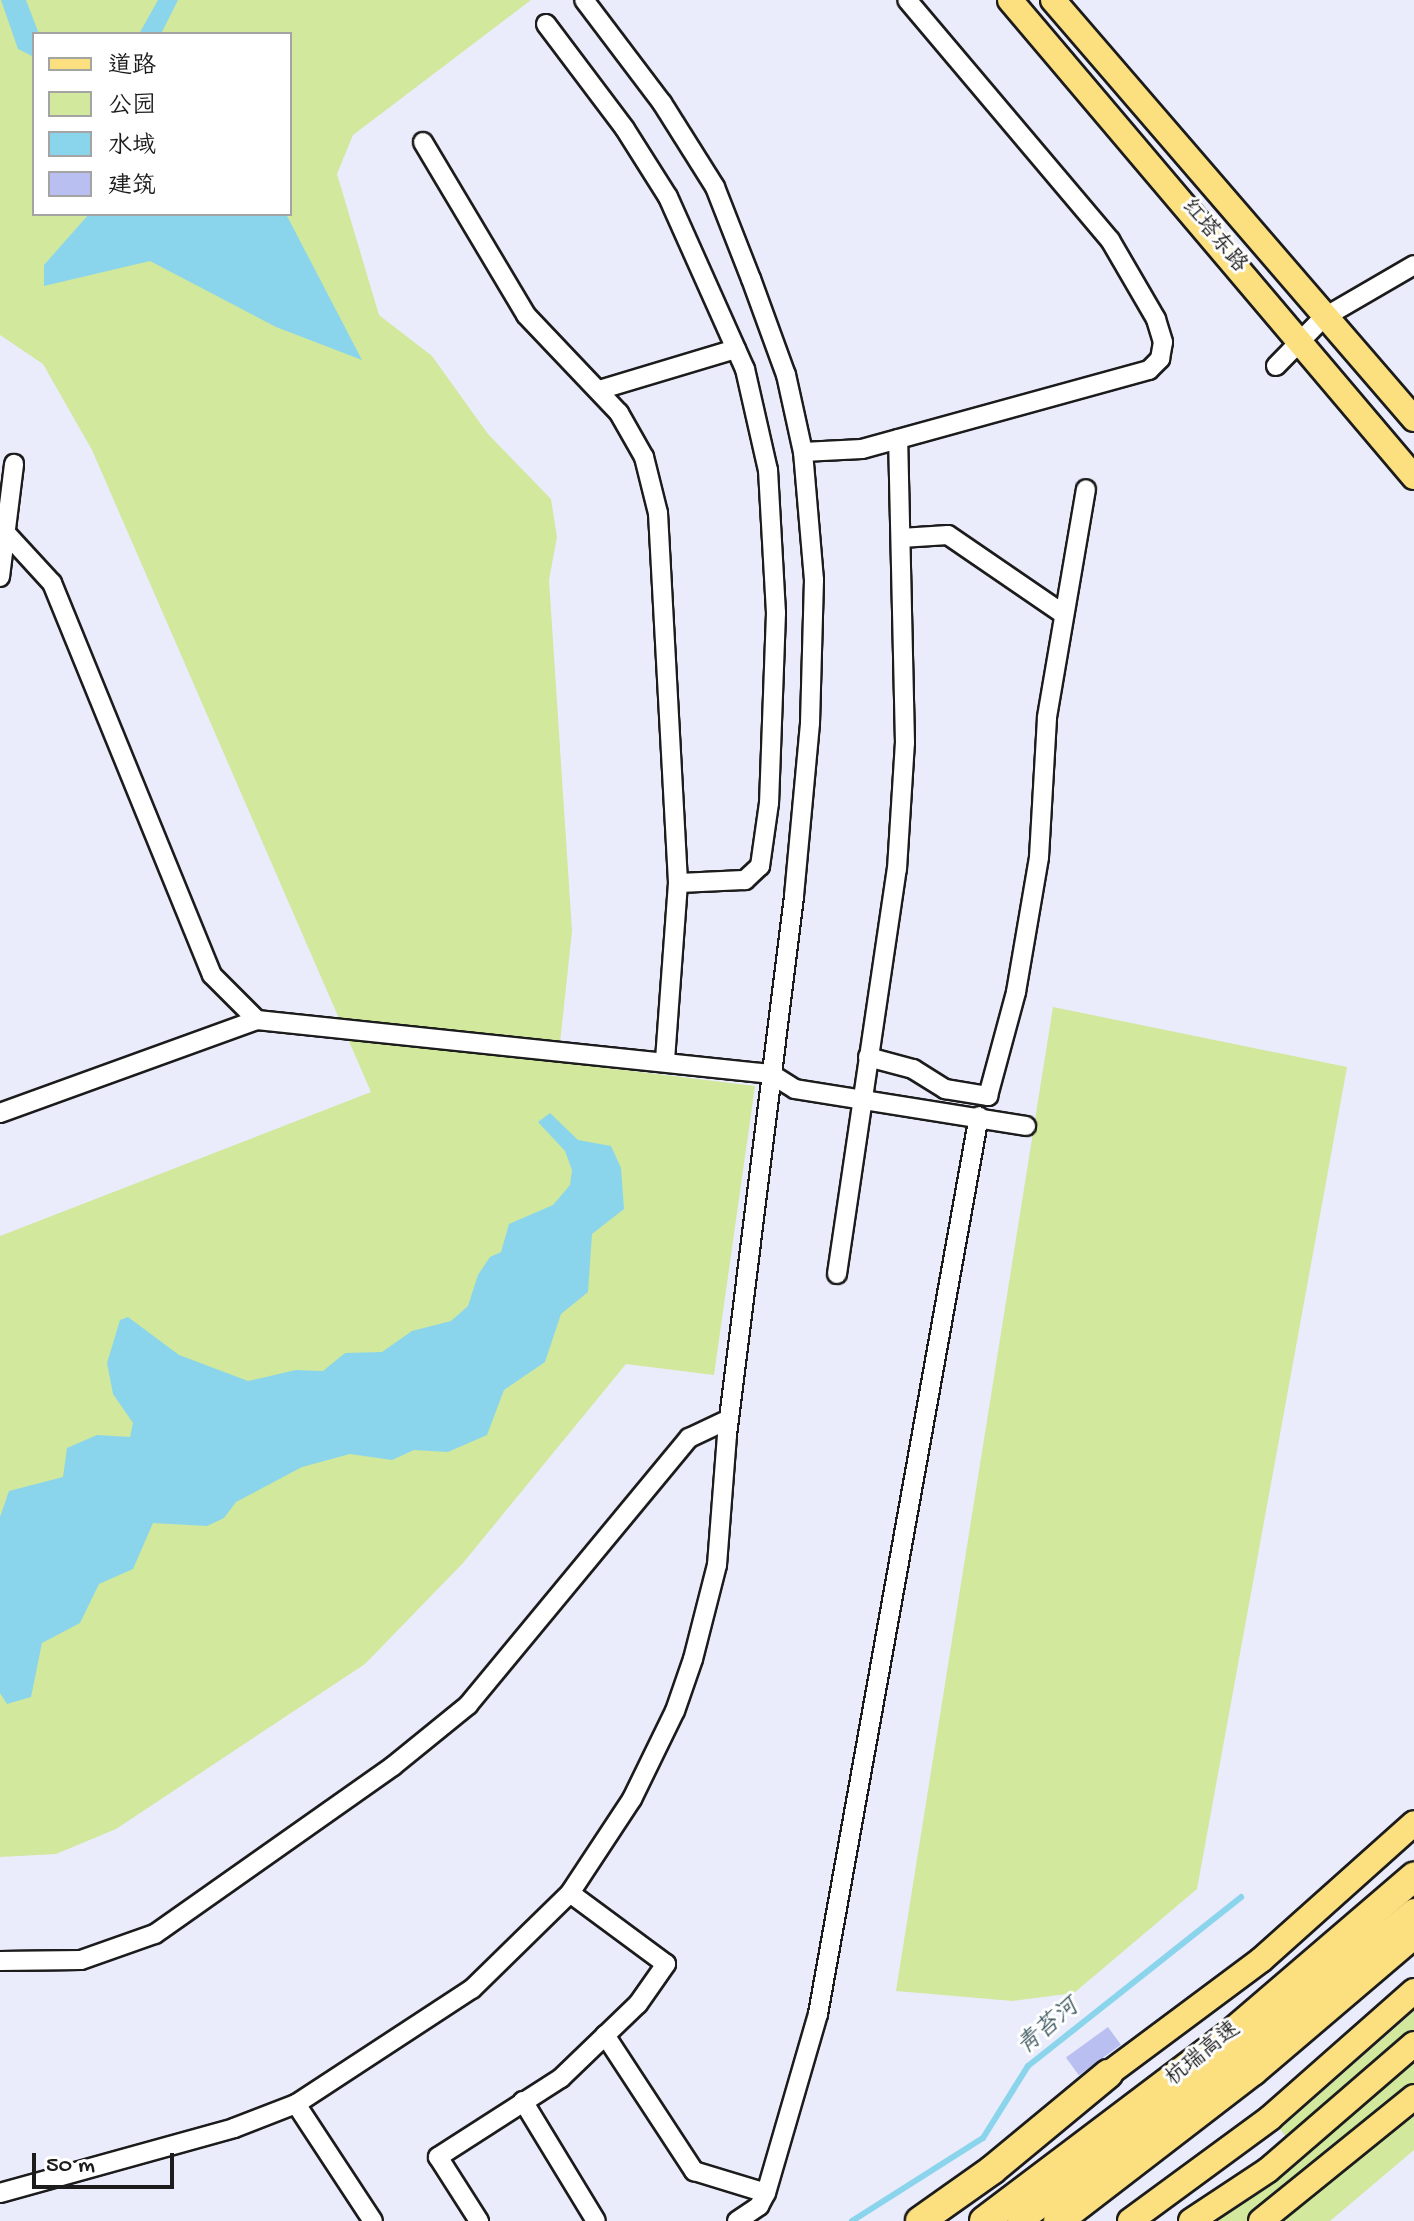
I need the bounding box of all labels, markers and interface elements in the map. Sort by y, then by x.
legend [32,32,292,216]
text: 道路 [108,53,156,82]
text: 公园 [108,93,156,122]
text: 水域 [108,133,156,162]
text: 建筑 [108,173,156,202]
street label: 红塔东路 [1175,195,1251,279]
water label: 青苔河 [1012,1994,1086,2062]
street label: 杭瑞高速 [1161,2017,1247,2093]
scale bar [36,2137,178,2187]
text: 50 m [46,2152,95,2181]

